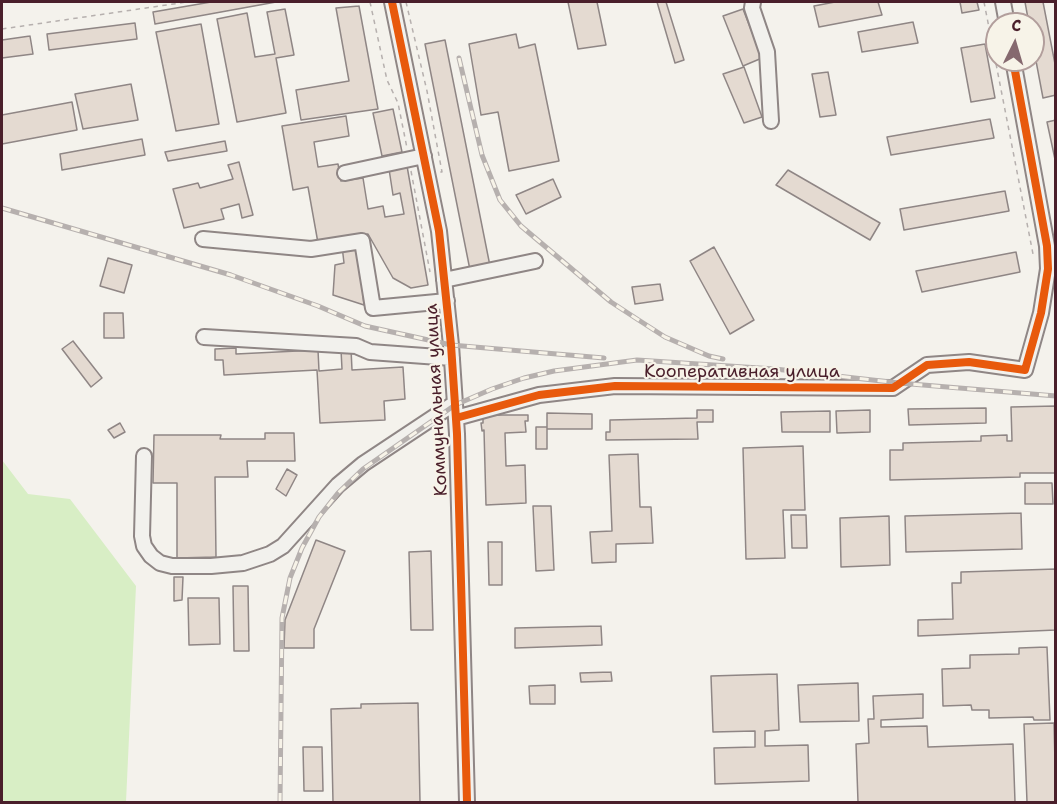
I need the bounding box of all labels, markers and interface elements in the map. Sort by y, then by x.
north arrow [985,12,1045,72]
text: С [1011,15,1022,36]
street label: Коммунальная улица [421,303,453,497]
street label: Кооперативная улица [644,361,840,383]

